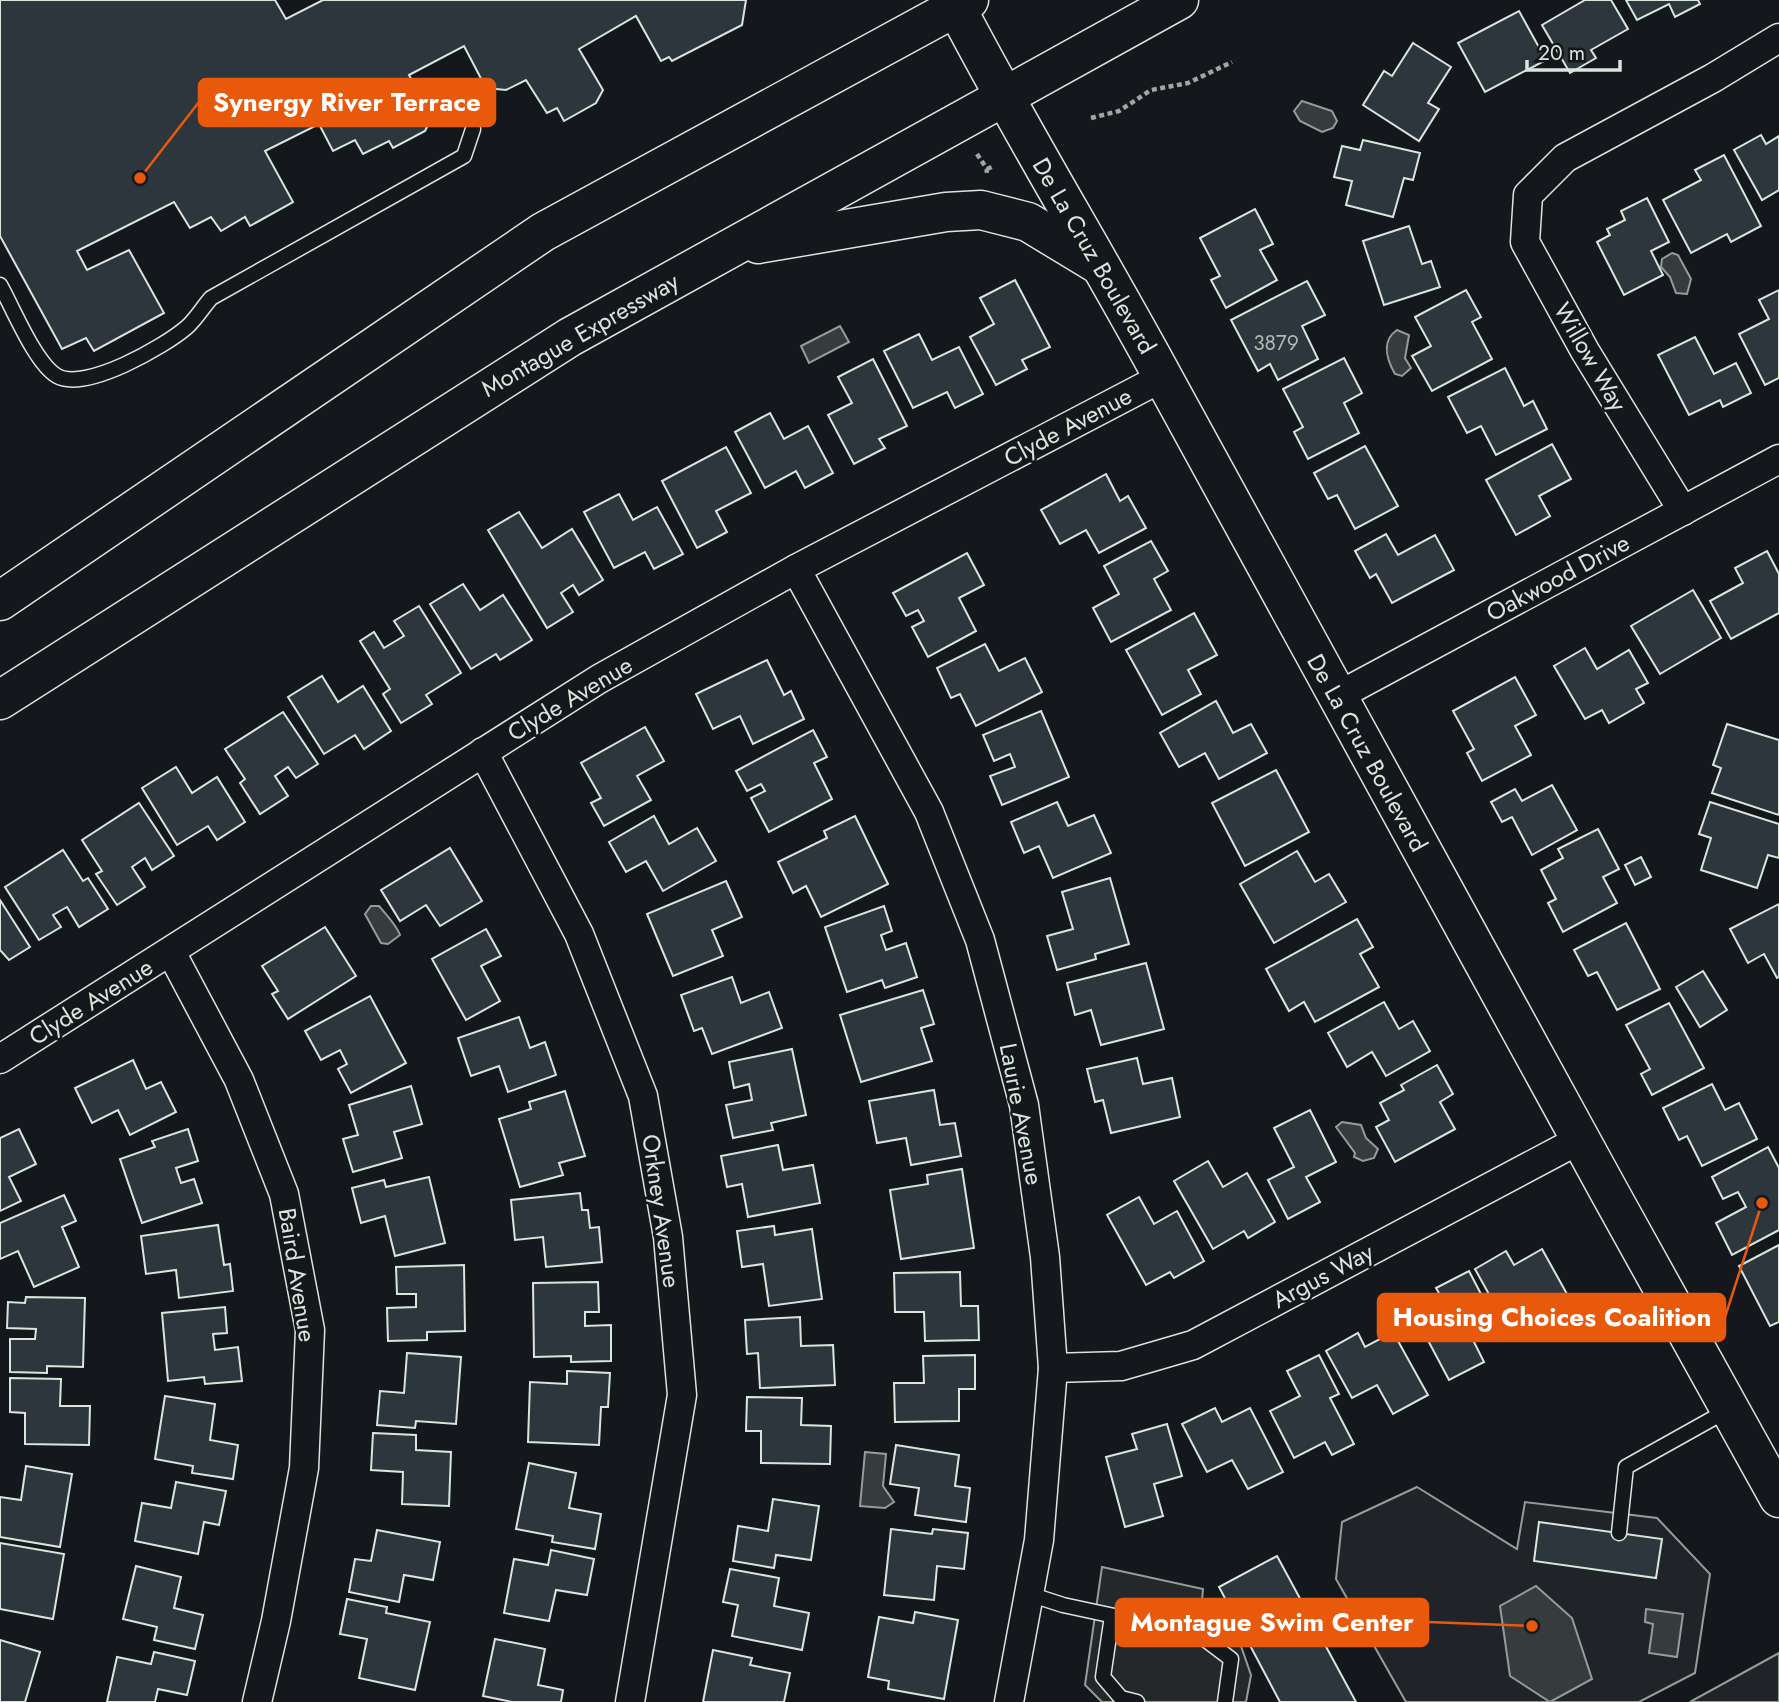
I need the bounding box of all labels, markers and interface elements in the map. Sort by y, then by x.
scale bar [1527,28,1620,72]
text: 20 m [1538,38,1585,68]
callout: Synergy River Terrace [199,79,495,126]
text: Synergy River Terrace [213,83,481,121]
street label: De La Cruz Boulevard [1024,151,1165,360]
street label: Montague Expressway [474,263,685,405]
street label: Willow Way [1545,296,1636,418]
house number: 3879 [1253,328,1299,358]
street label: Clyde Avenue [998,378,1138,475]
street label: Oakwood Drive [1480,525,1636,630]
street label: Clyde Avenue [500,647,639,750]
street label: De La Cruz Boulevard [1298,647,1436,858]
street label: Clyde Avenue [22,950,160,1054]
street label: Laurie Avenue [991,1040,1052,1188]
street label: Orkney Avenue [633,1132,690,1290]
street label: Baird Avenue [270,1205,325,1344]
street label: Argus Way [1266,1234,1380,1317]
callout: Housing Choices Coalition [1378,1294,1725,1341]
text: Housing Choices Coalition [1393,1298,1711,1336]
callout: Montague Swim Center [1116,1599,1428,1646]
text: Montague Swim Center [1130,1603,1414,1641]

